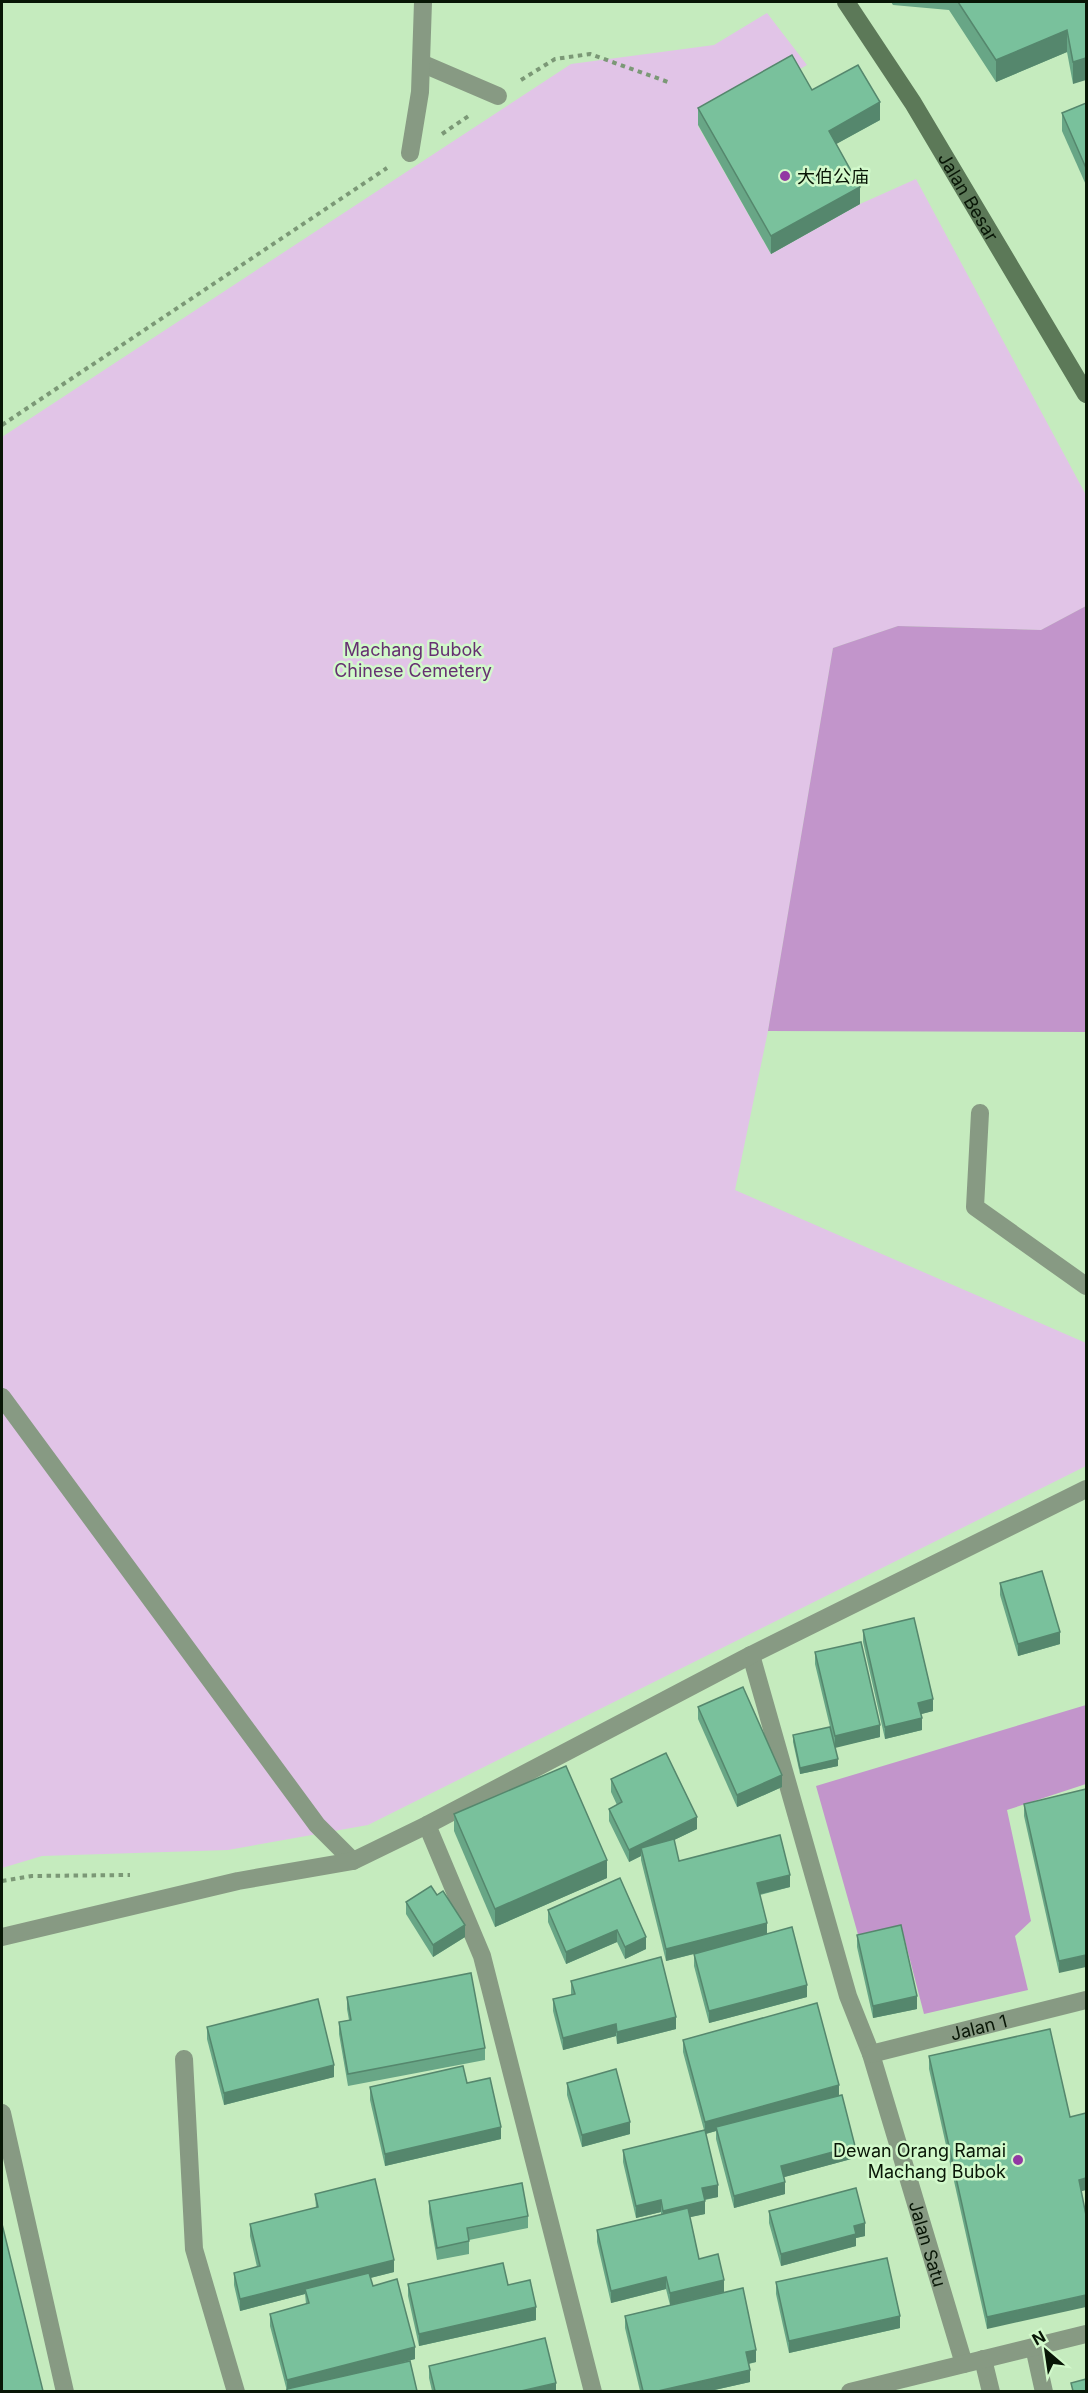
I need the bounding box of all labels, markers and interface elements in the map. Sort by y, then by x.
street label: Jalan Besar [934,148,1003,245]
place label: 大伯公庙 [797,166,869,187]
marker: 大伯公庙 [778,169,792,183]
park label: Machang Bubok Chinese Cemetery [334,639,492,681]
street label: Jalan 1 [948,2010,1009,2044]
place label: Dewan Orang Ramai Machang Bubok [833,2140,1006,2182]
marker: Dewan Orang Ramai Machang Bubok [1011,2153,1025,2167]
street label: Jalan Satu [905,2198,951,2289]
north arrow [1016,2321,1076,2381]
text: N [1029,2326,1049,2350]

